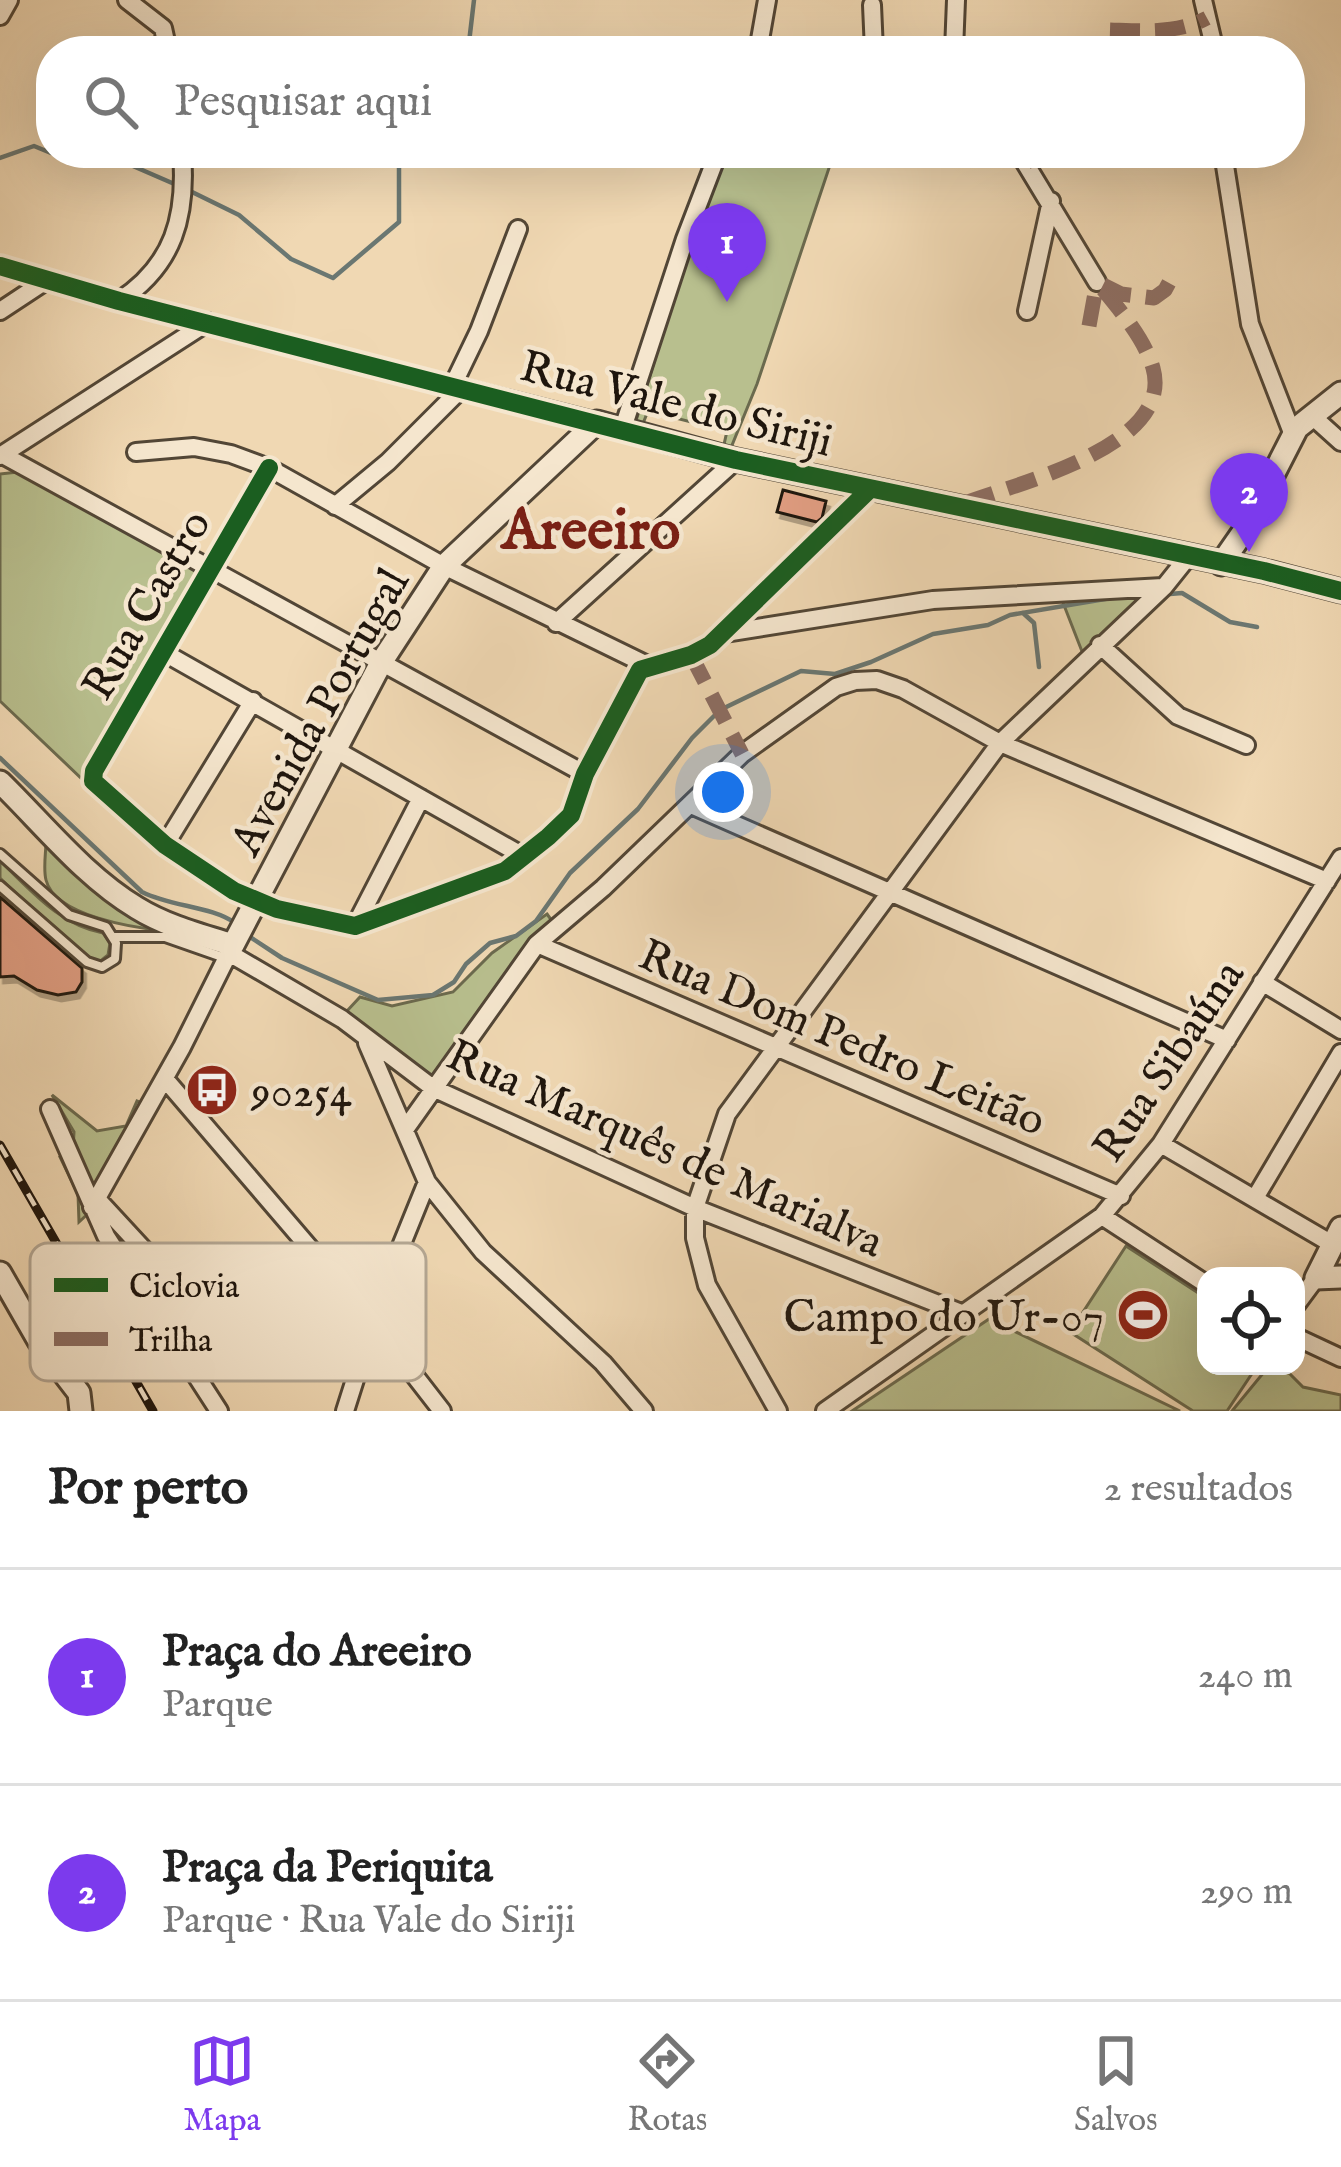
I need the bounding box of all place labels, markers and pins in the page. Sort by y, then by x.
pin: 1 [688,203,766,302]
pin: 2 [1210,453,1288,552]
bus stop icon: 90254 [184,1062,240,1118]
place label: 90254 [250,1065,352,1122]
sports icon: Campo do Ur-07 [1115,1287,1171,1343]
place label: Campo do Ur-07 [784,1290,1104,1347]

